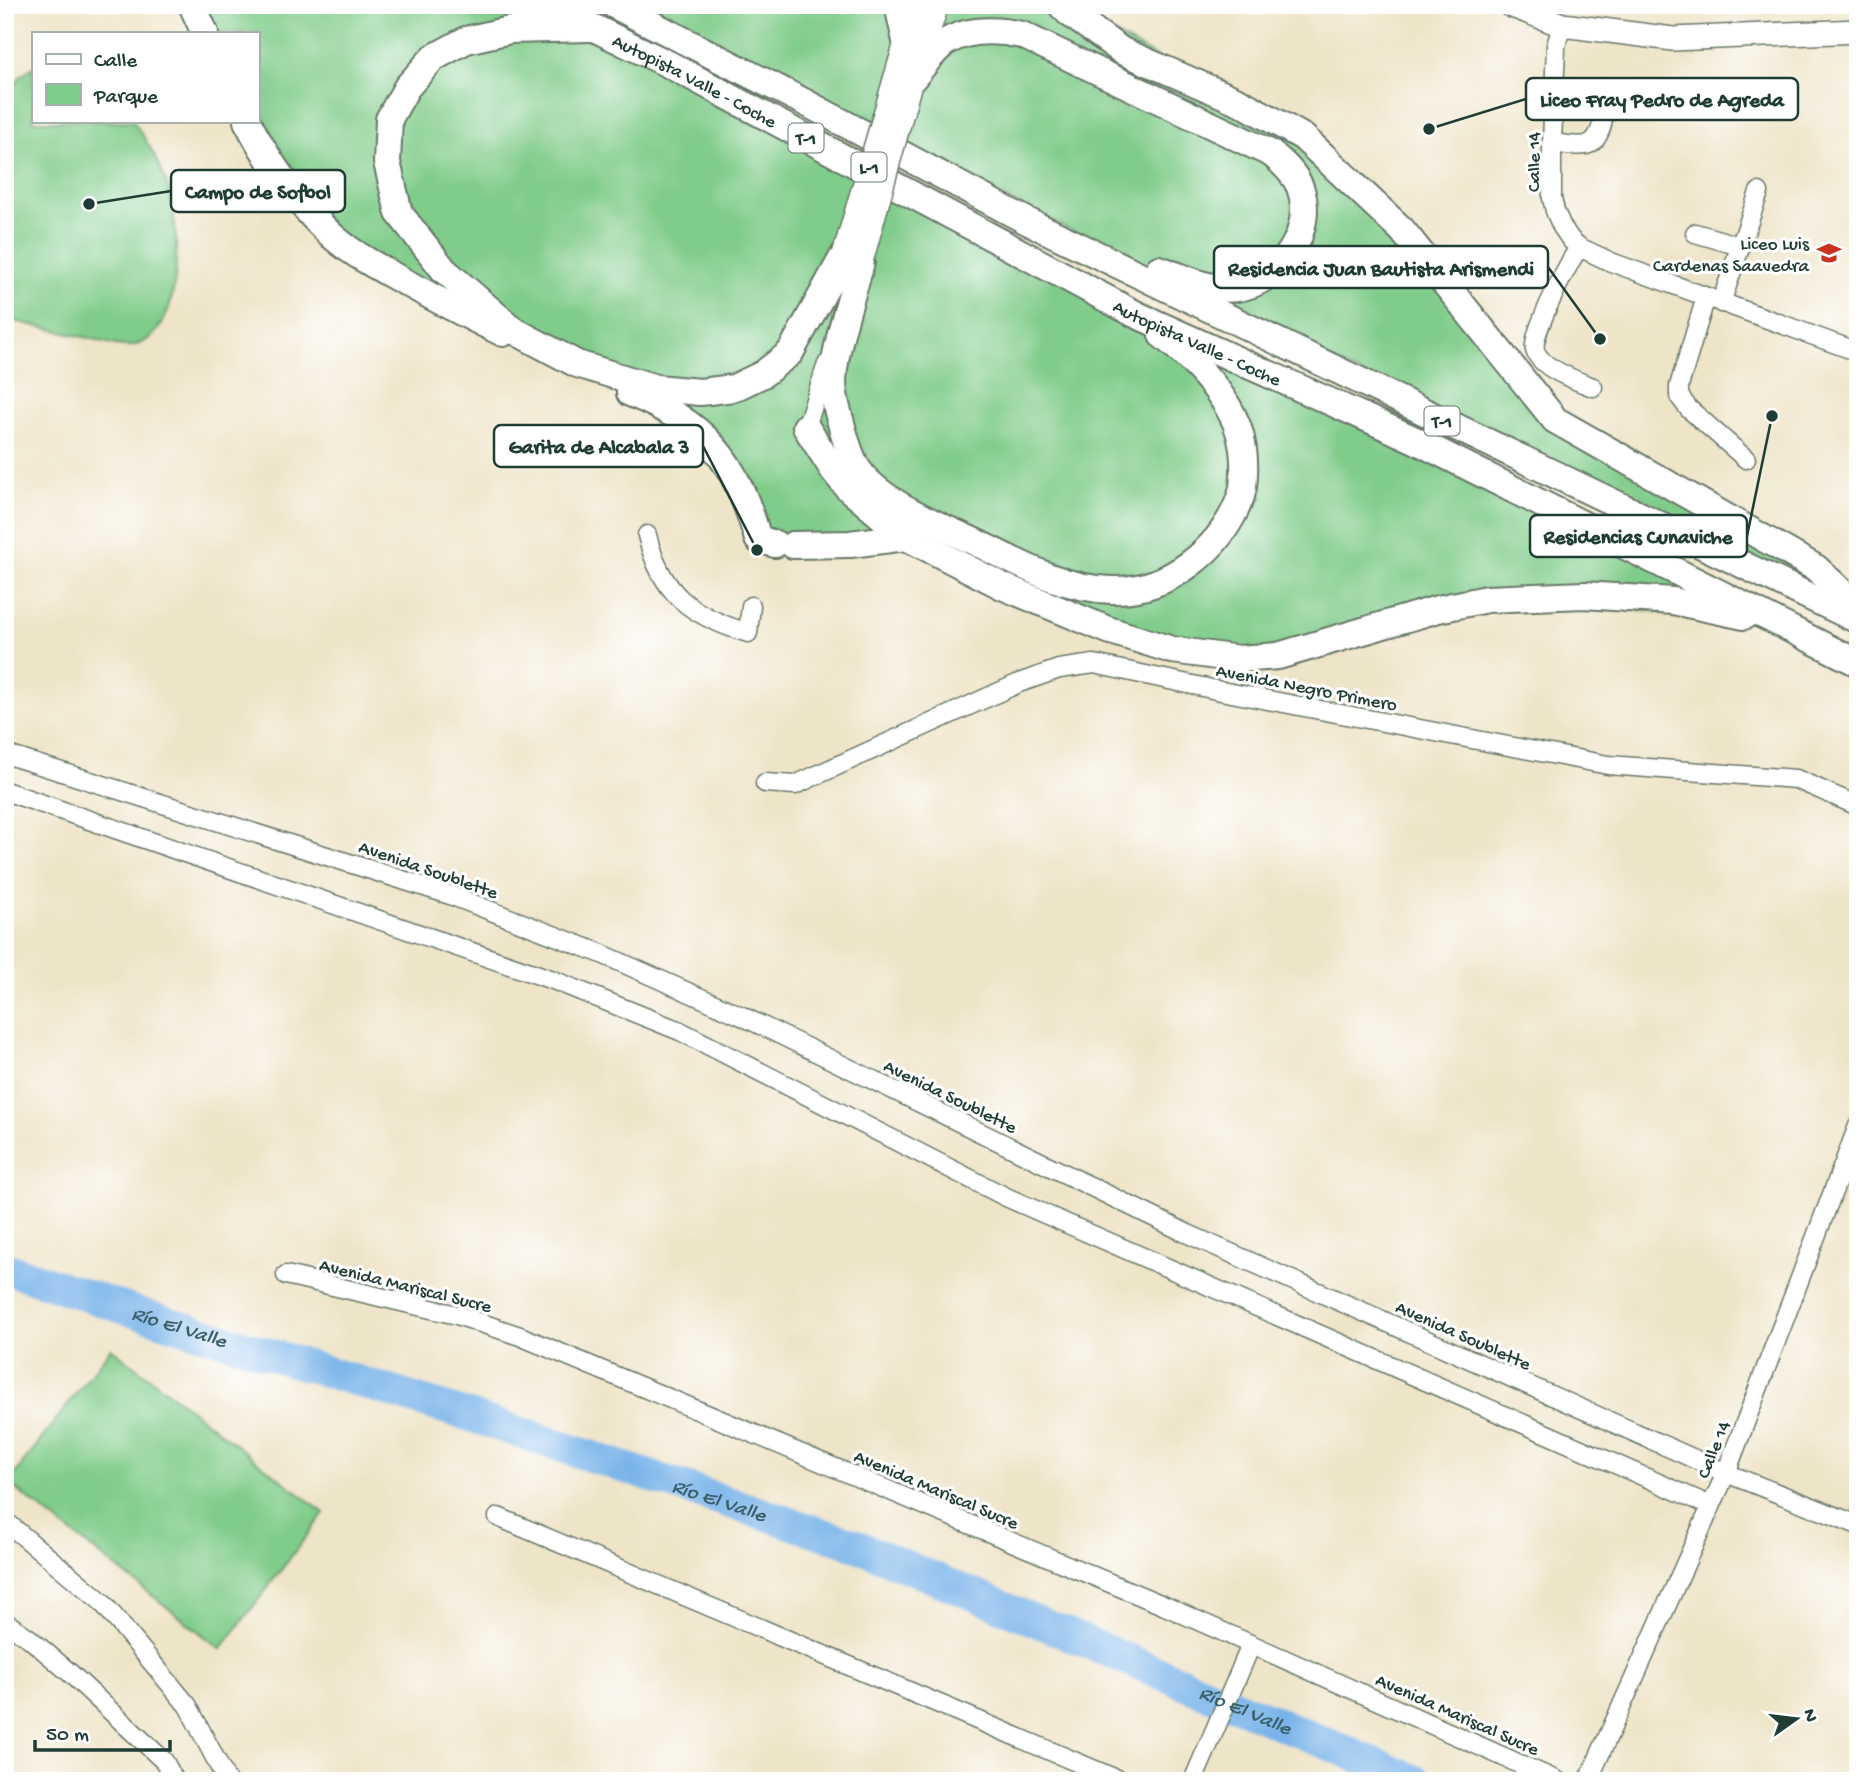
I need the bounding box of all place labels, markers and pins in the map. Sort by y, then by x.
callout: Liceo Fray Pedro de Agreda [1526,78,1798,120]
callout: Campo de Sofbol [171,170,345,212]
place label: Liceo Luis Cardenas Saavedra [1653,234,1810,279]
school or university icon: Liceo Luis Cardenas Saavedra [1815,239,1843,267]
callout: Residencia Juan Bautista Arismendi [1214,246,1548,288]
callout: Garita de Alcabala 3 [494,425,703,467]
callout: Residencias Cunaviche [1530,515,1747,557]

